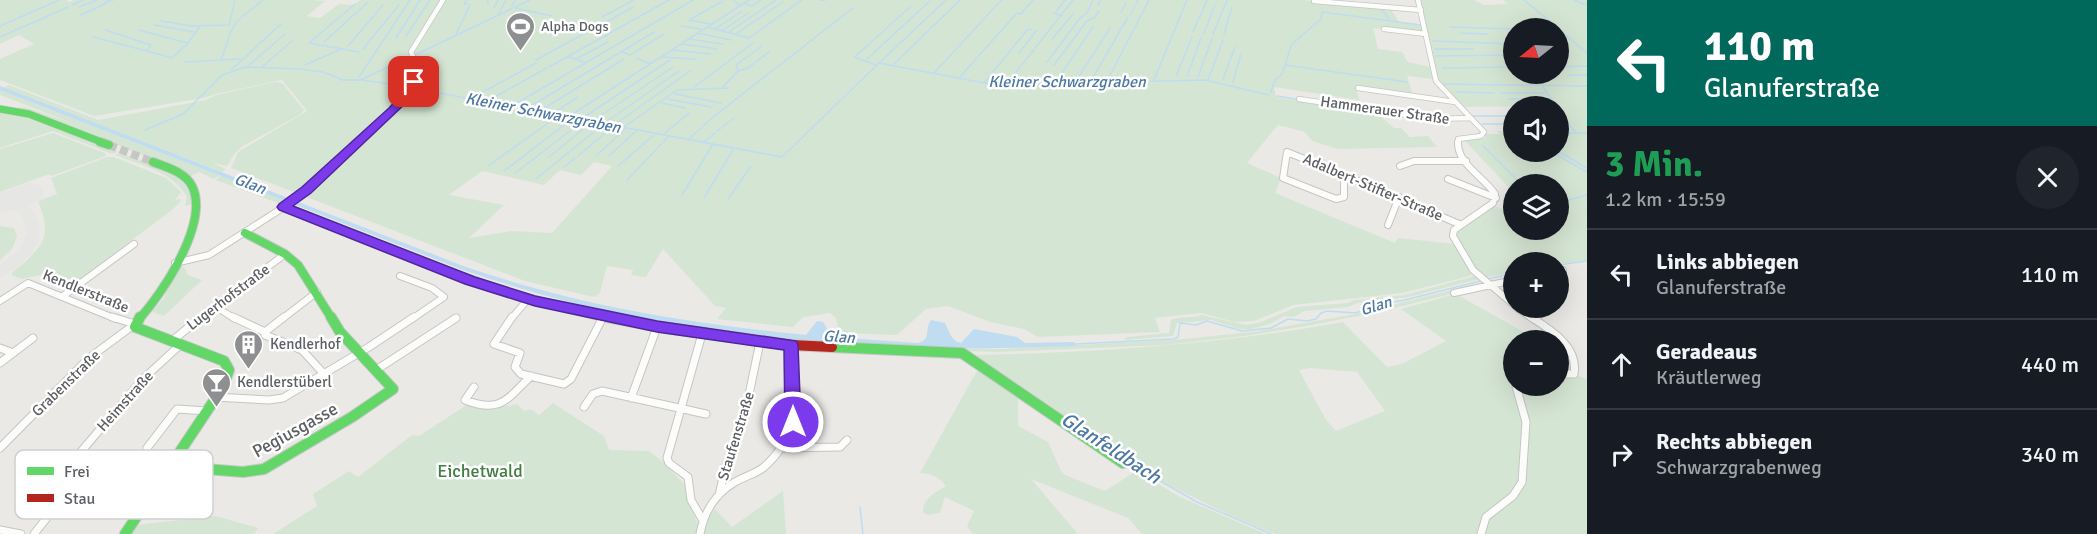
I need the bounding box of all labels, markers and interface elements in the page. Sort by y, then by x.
sports icon: Alpha Dogs [504,10,536,52]
place label: Alpha Dogs [541,18,609,35]
north arrow [1503,18,1569,84]
map controls [1503,18,1569,396]
text: 110 m [1704,21,1815,72]
icon: left [1605,24,1683,102]
pin [388,56,439,107]
icon: arrive [397,65,430,98]
water label: Kleiner Schwarzgraben [988,72,1147,92]
text: Glanuferstraße [1704,72,1880,105]
water label: Kleiner Schwarzgraben [464,88,623,138]
street label: Hammerauer Straße [1319,92,1451,128]
button: sound [1503,96,1569,162]
text: 3 Min. [1605,142,1703,187]
button: close [2016,146,2079,209]
street label: Adalbert-Stifter-Straße [1300,149,1446,225]
water label: Glan [232,169,270,199]
button: layers [1503,174,1569,240]
text: 1.2 km · 15:59 [1605,187,1726,212]
text: Links abbiegen [1656,248,1799,275]
button: + [1503,252,1569,318]
icon: left [1605,258,1638,291]
street label: Lugerhofstraße [183,260,273,334]
text: 110 m [2021,261,2079,288]
street label: Kendlerstraße [40,266,132,316]
text: Glanuferstraße [1656,275,1786,300]
water label: Glan [1358,291,1395,320]
water label: Glan [822,326,857,348]
building icon: Kendlerhof [233,328,265,370]
button: − [1503,330,1569,396]
place label: Kendlerhof [270,335,341,353]
text: Geradeaus [1656,338,1757,365]
street label: Grabenstraße [28,346,104,420]
icon: ahead [1605,348,1638,381]
text: 440 m [2021,351,2079,378]
text: Kräutlerweg [1656,365,1761,390]
bar icon: Kendlerstüberl [200,366,232,408]
street label: Heimstraße [93,367,157,435]
place label: Kendlerstüberl [237,373,332,391]
street label: Staufenstraße [714,390,758,482]
position arrow [761,390,825,454]
street label: Pegiusgasse [248,398,342,462]
water label: Glanfeldbach [1057,407,1166,490]
text: Rechts abbiegen [1656,428,1812,455]
icon: right [1605,438,1638,471]
text: 340 m [2021,441,2079,468]
legend [15,450,213,519]
text: Schwarzgrabenweg [1656,455,1822,480]
park label: Eichetwald [437,460,523,482]
text: Frei [64,462,90,482]
text: Stau [64,489,95,509]

